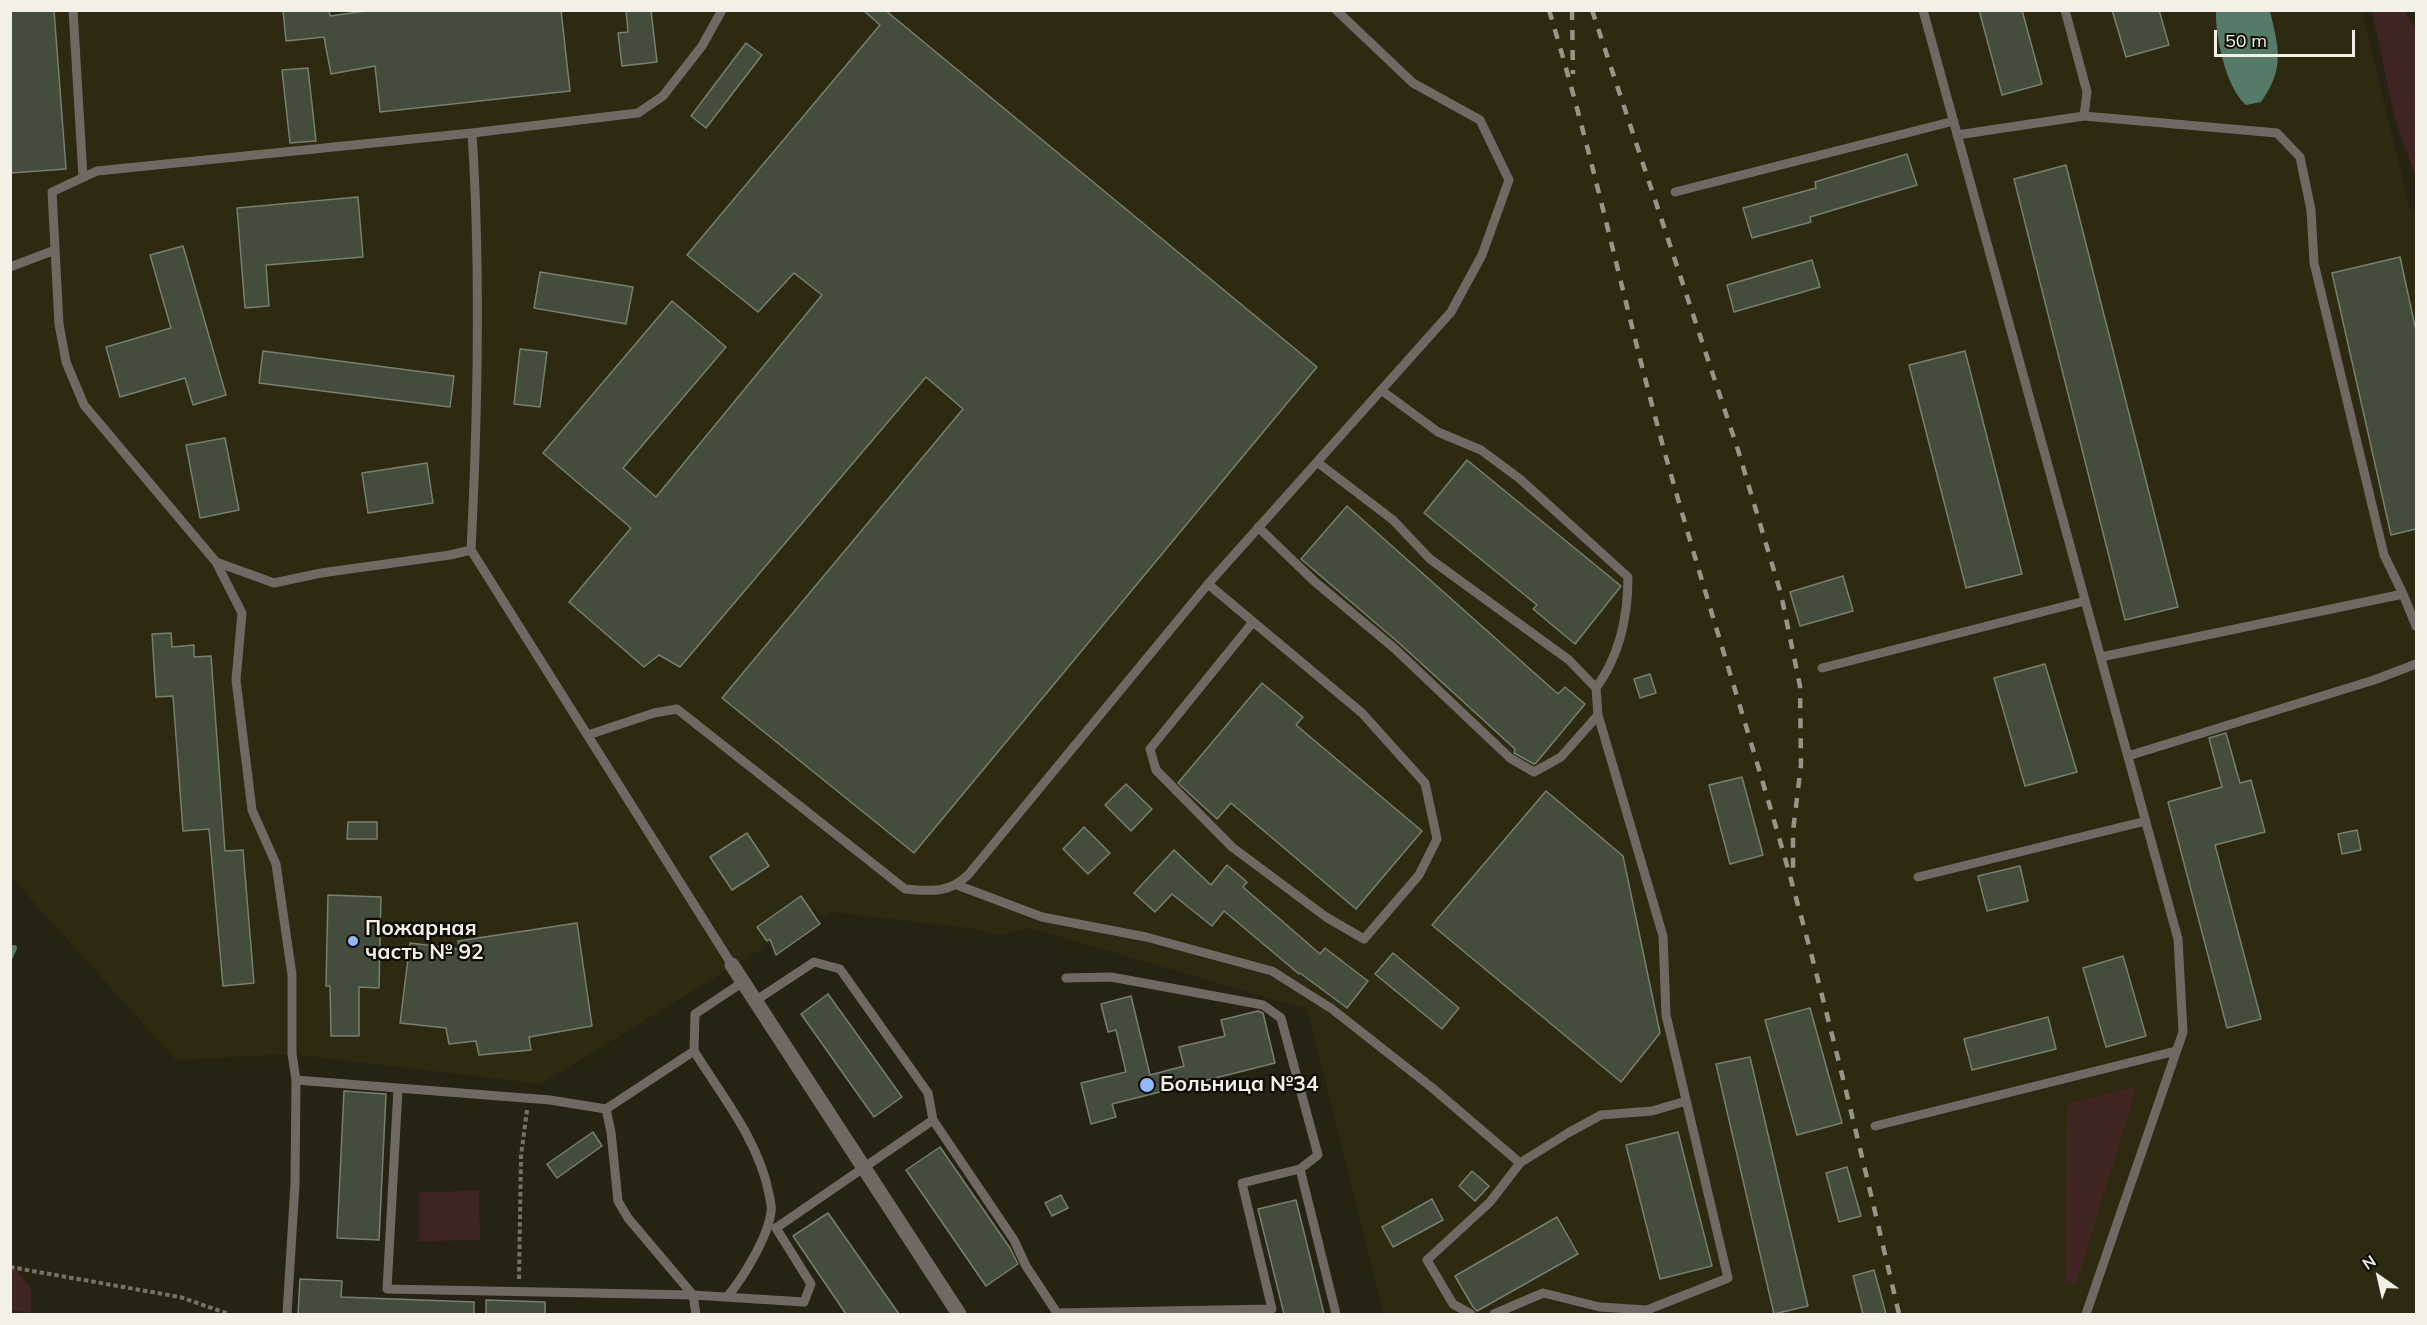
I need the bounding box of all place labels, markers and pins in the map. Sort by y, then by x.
place label: Пожарная часть № 92 [365,916,484,966]
marker: Пожарная часть № 92 [346,934,360,948]
place label: Больница №34 [1160,1072,1319,1098]
marker: Больница №34 [1138,1076,1156,1094]

